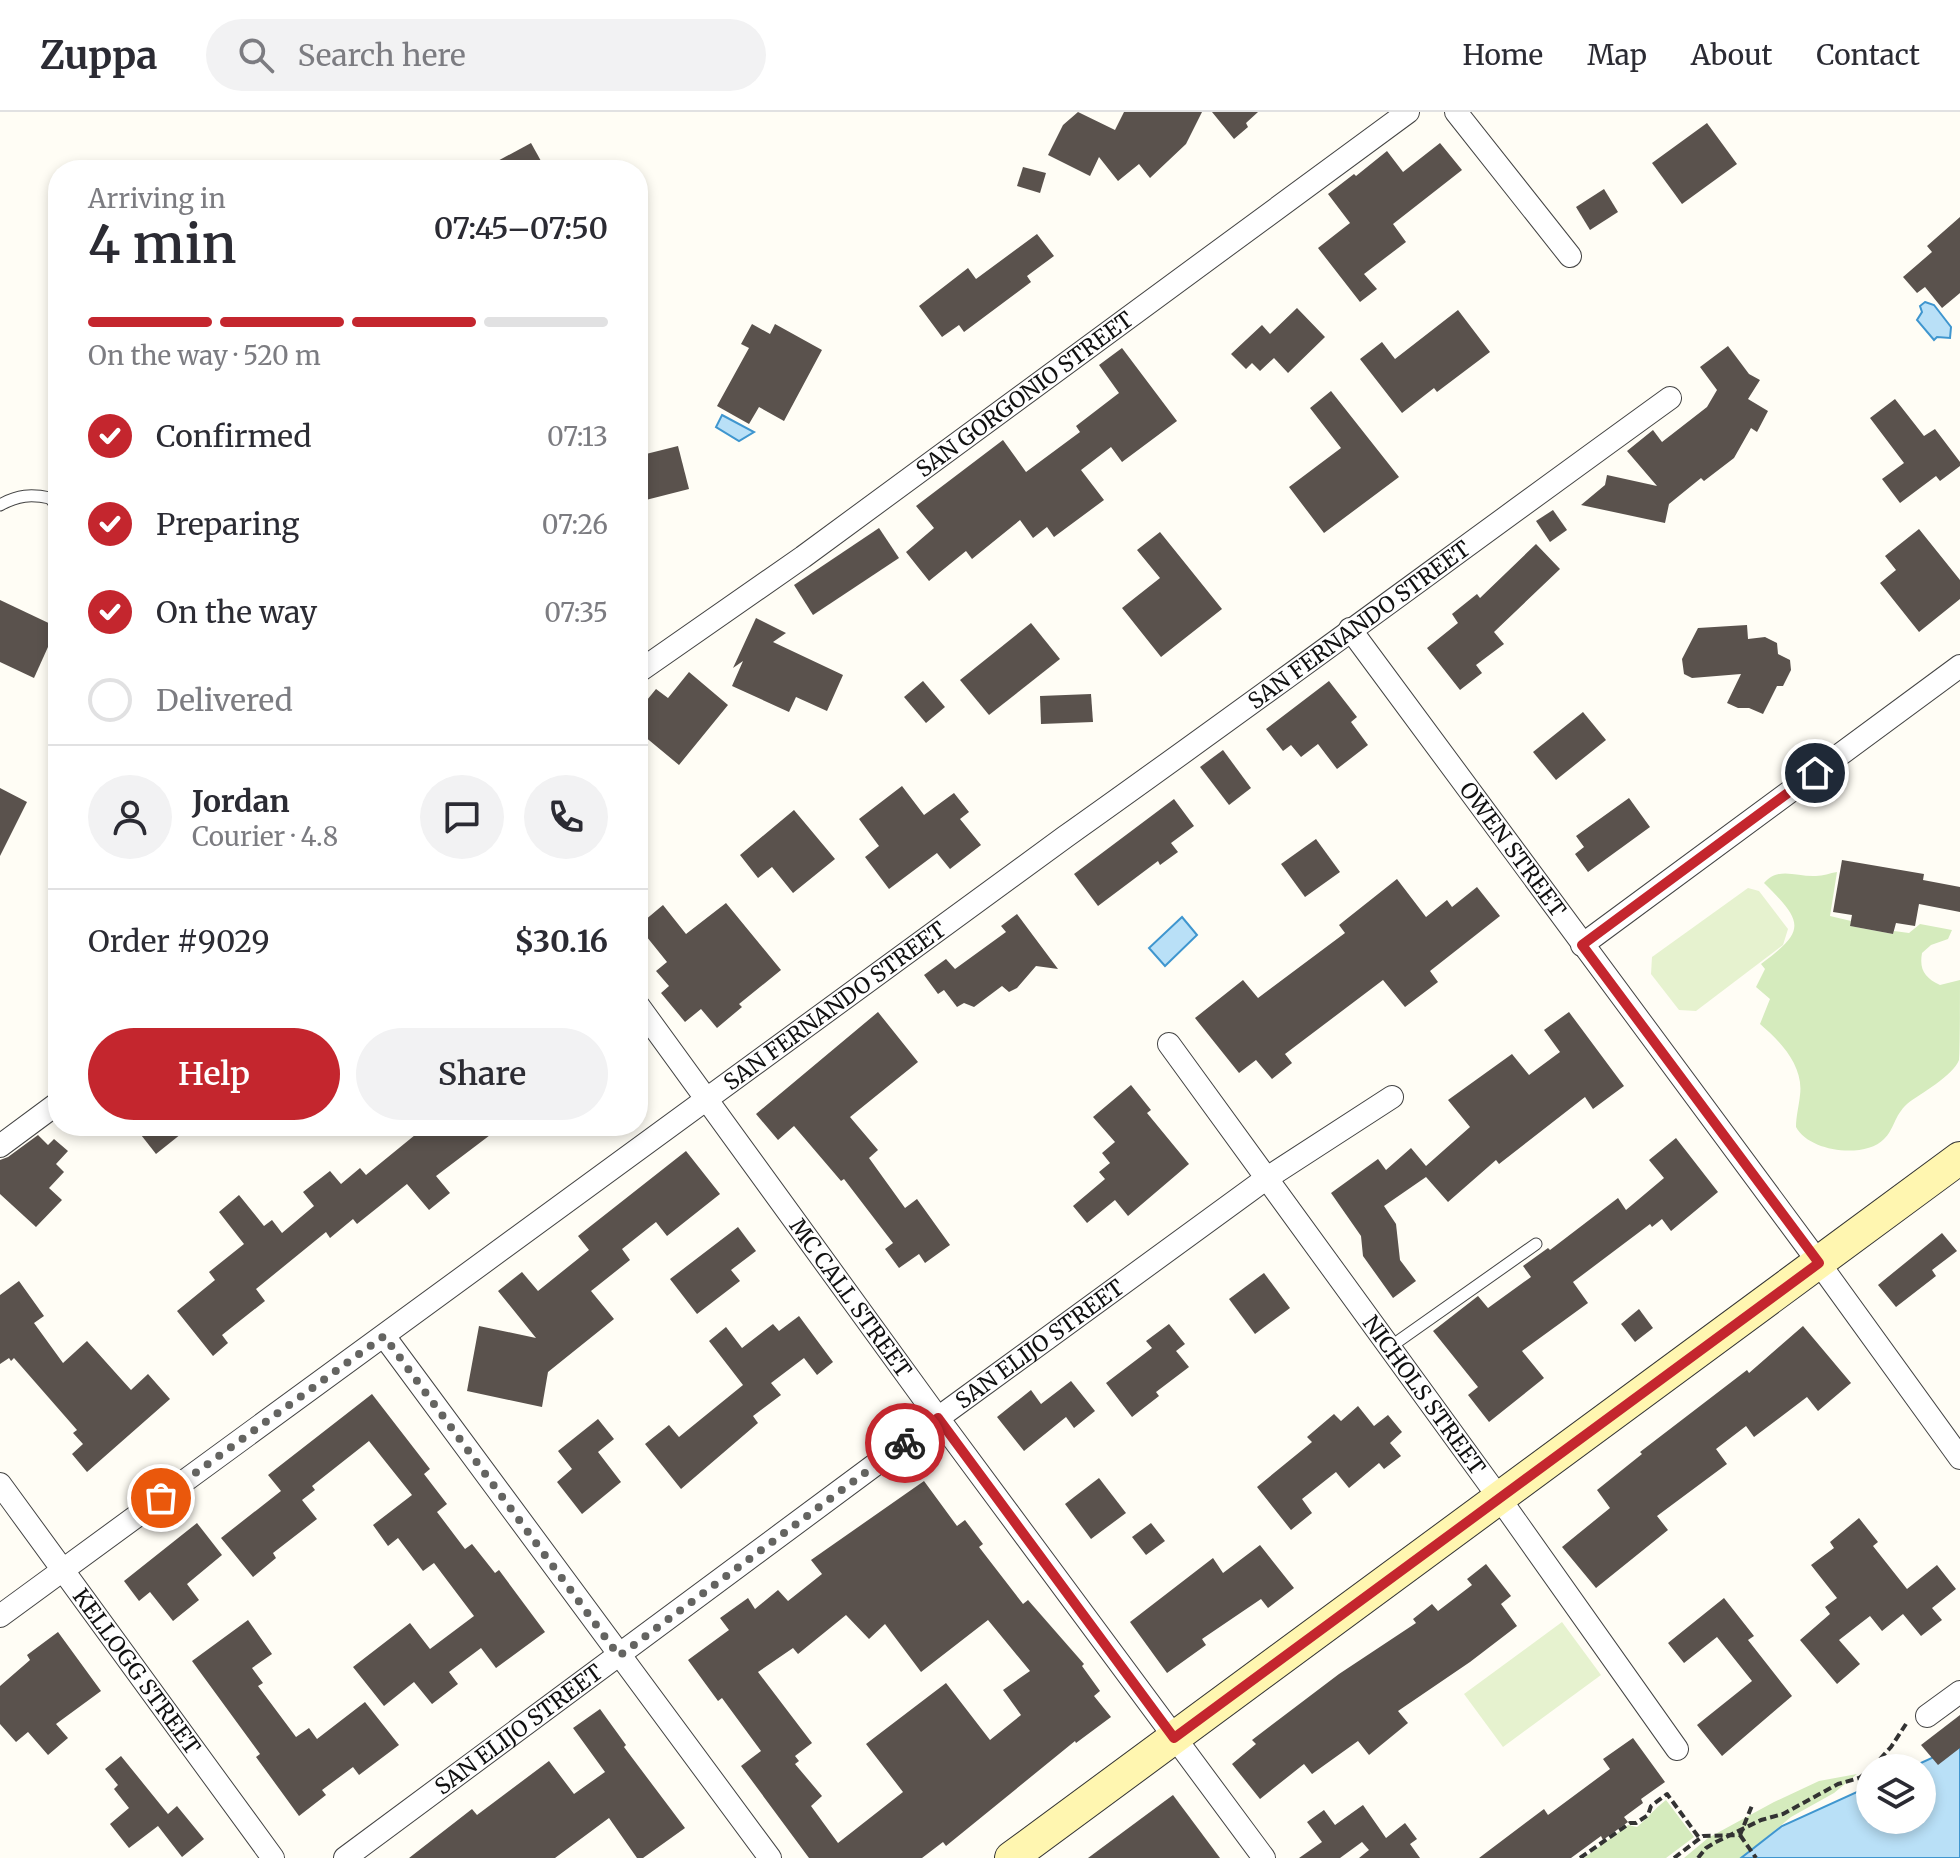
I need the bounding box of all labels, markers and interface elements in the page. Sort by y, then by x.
search box [206,19,766,91]
text: Zuppa [40,32,158,79]
icon: search [234,33,278,77]
text: Search here [298,36,466,74]
text: Home [1462,37,1543,73]
text: Map [1587,37,1647,73]
text: About [1691,37,1772,73]
text: Contact [1816,37,1920,73]
text: Arriving in [88,182,226,215]
text: 07:45–07:50 [434,209,608,247]
text: 4 min [88,212,237,277]
street label: SAN GORGONIO STREET [910,305,1138,483]
text: On the way · 520 m [88,339,321,372]
icon: check [88,414,132,458]
text: Confirmed [156,417,311,455]
text: 07:13 [547,420,608,453]
icon: check [88,502,132,546]
text: Preparing [156,505,299,543]
text: 07:26 [542,508,608,541]
street label: SAN FERNANDO STREET [1242,534,1475,715]
icon: check [88,590,132,634]
text: On the way [156,593,317,631]
text: 07:35 [544,596,608,629]
text: Delivered [156,681,293,719]
pin [1781,739,1849,807]
icon: home [1793,751,1837,795]
button: person [88,775,172,859]
button: chat [420,775,504,859]
button: phone [524,775,608,859]
street label: OWEN STREET [1454,776,1572,922]
text: Jordan [192,782,290,820]
text: Courier · 4.8 [192,820,338,853]
street label: SAN FERNANDO STREET [718,915,951,1096]
text: Order #9029 [88,922,270,960]
text: $30.16 [514,922,608,960]
button: Help [88,1028,340,1120]
button: Share [356,1028,608,1120]
street label: MC CALL STREET [784,1213,918,1383]
street label: SAN ELIJO STREET [950,1273,1129,1415]
street label: NICHOLS STREET [1357,1310,1492,1480]
courier [865,1403,945,1483]
icon: bike [883,1421,927,1465]
pin [127,1464,195,1532]
icon: bag [139,1476,183,1520]
street label: KELLOGG STREET [67,1583,207,1760]
street label: SAN ELIJO STREET [429,1658,608,1801]
map controls [1856,1754,1936,1834]
button: layers [1856,1754,1936,1834]

